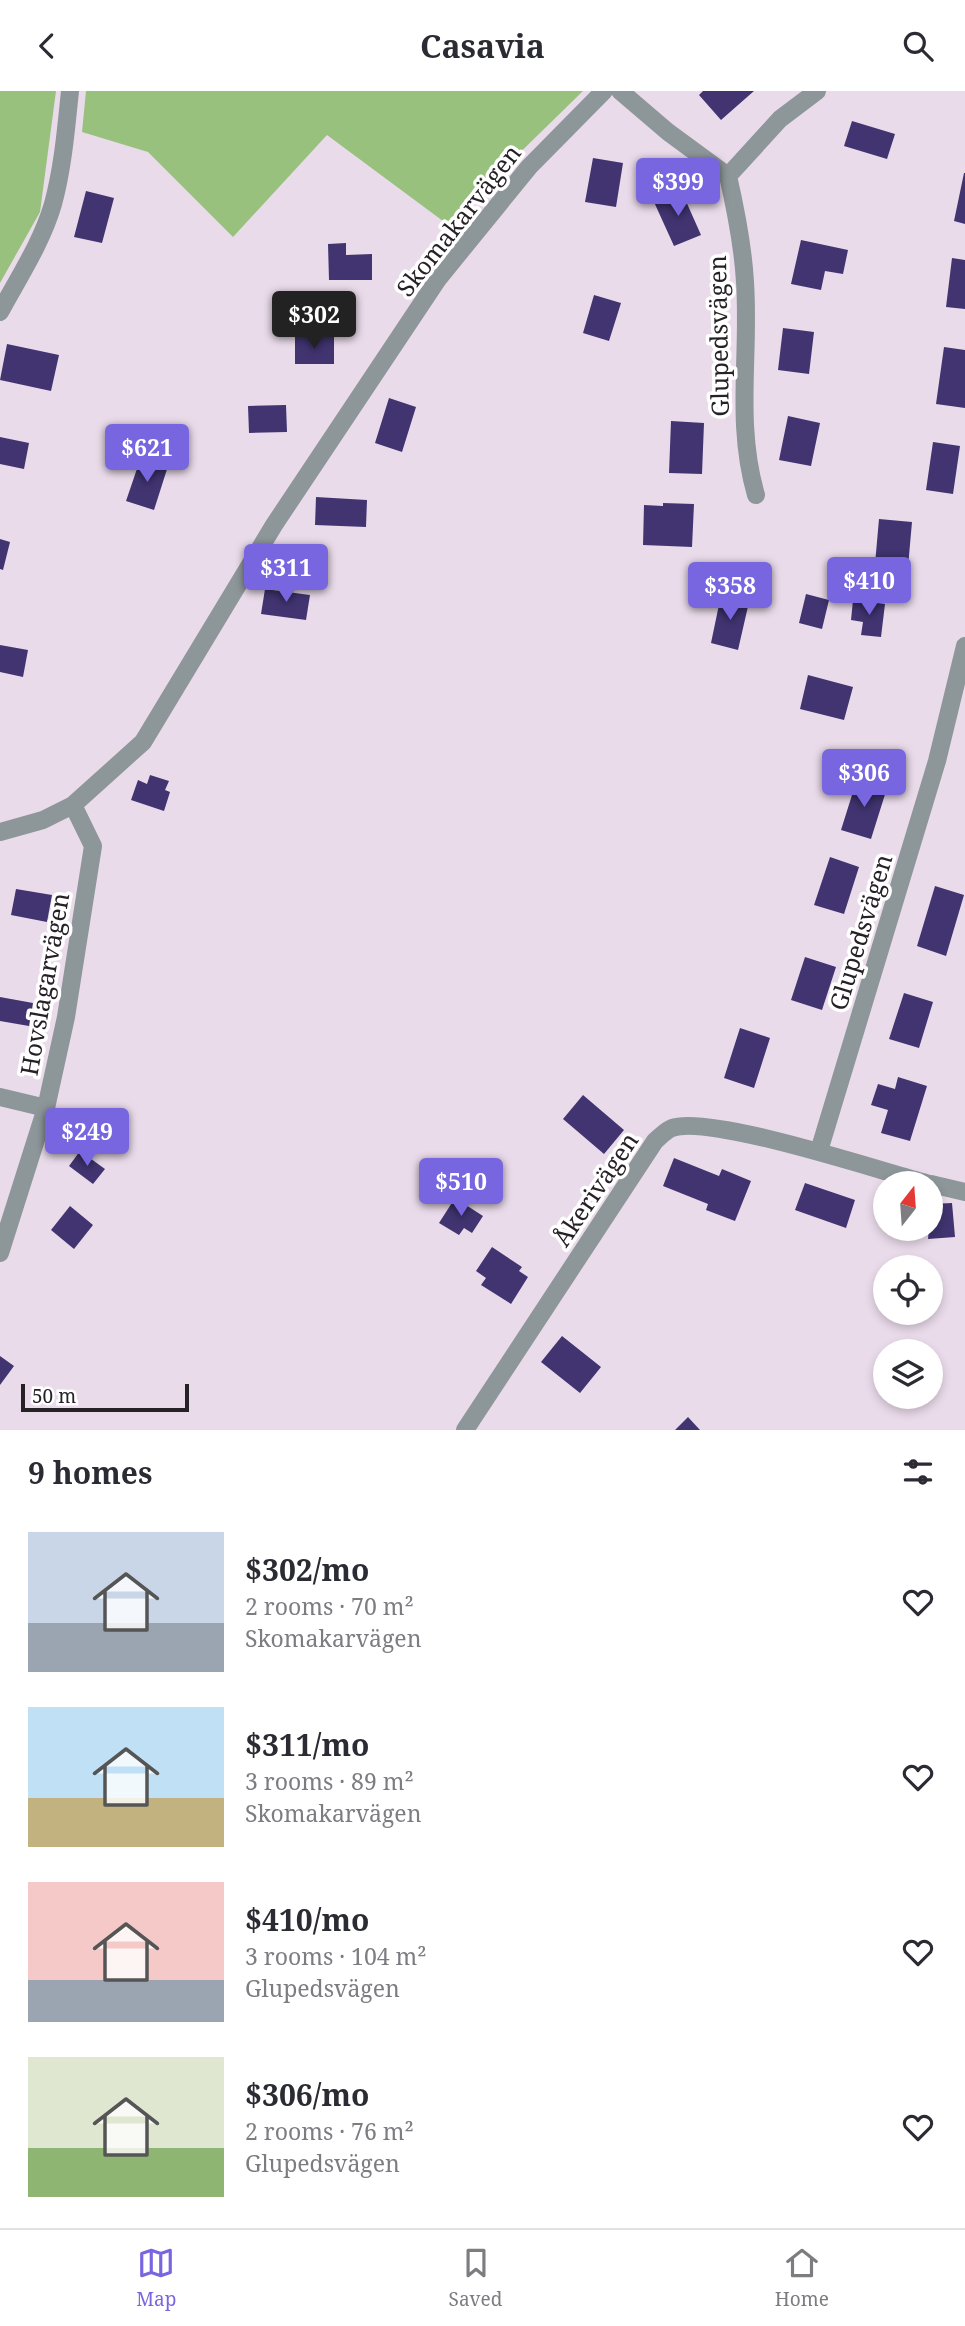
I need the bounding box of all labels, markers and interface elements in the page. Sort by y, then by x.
text: Casavia [420,24,545,67]
icon: back [28,27,66,65]
icon: search [899,27,937,65]
street label: Skomakarvägen [388,137,528,303]
pin: $399 [637,159,719,218]
text: $399 [652,165,704,197]
street label: Glupedsvägen [700,255,736,417]
pin: $302 [273,292,355,351]
text: $302 [288,298,340,330]
pin: $621 [106,425,188,484]
text: $621 [121,431,173,463]
pin: $311 [245,545,327,604]
text: $311 [260,551,312,583]
pin: $410 [828,557,910,617]
pin: $358 [689,563,771,622]
text: $410 [843,564,895,596]
text: $358 [704,569,756,601]
pin: $306 [823,749,905,809]
text: $306 [838,756,890,788]
street label: Glupedsvägen [821,850,899,1014]
street label: Hovslagarvägen [12,890,76,1078]
pin: $249 [46,1109,128,1168]
text: $249 [61,1115,113,1147]
street label: Åkerivägen [545,1125,645,1253]
pin: $510 [420,1159,502,1218]
text: $510 [435,1165,487,1197]
north arrow [873,1171,943,1241]
map controls [873,1171,943,1409]
button: locate [873,1255,943,1325]
button: layers [873,1339,943,1409]
scale bar [21,1381,189,1413]
text: 50 m [32,1383,76,1409]
text: 9 homes [28,1452,152,1493]
icon: filters [899,1453,937,1491]
text: $302/mo [245,1549,369,1590]
icon: home [84,1560,168,1644]
icon: heart [899,1583,937,1621]
text: 2 rooms · 70 m² [245,1590,414,1622]
text: Skomakarvägen [245,1622,421,1654]
text: $311/mo [245,1724,369,1765]
icon: home [84,1735,168,1819]
icon: heart [899,1758,937,1796]
text: 3 rooms · 89 m² [245,1765,414,1797]
text: Skomakarvägen [245,1797,421,1829]
text: $410/mo [245,1899,369,1940]
icon: home [84,1910,168,1994]
icon: heart [899,1933,937,1971]
text: 3 rooms · 104 m² [245,1940,427,1972]
text: Glupedsvägen [245,1972,400,2004]
text: $306/mo [245,2074,369,2115]
icon: home [84,2085,168,2169]
icon: heart [899,2108,937,2146]
text: 2 rooms · 76 m² [245,2115,414,2147]
text: Glupedsvägen [245,2147,400,2179]
tab: Map [136,2244,176,2312]
tab: Saved [449,2244,502,2312]
tab: Home [775,2244,829,2312]

